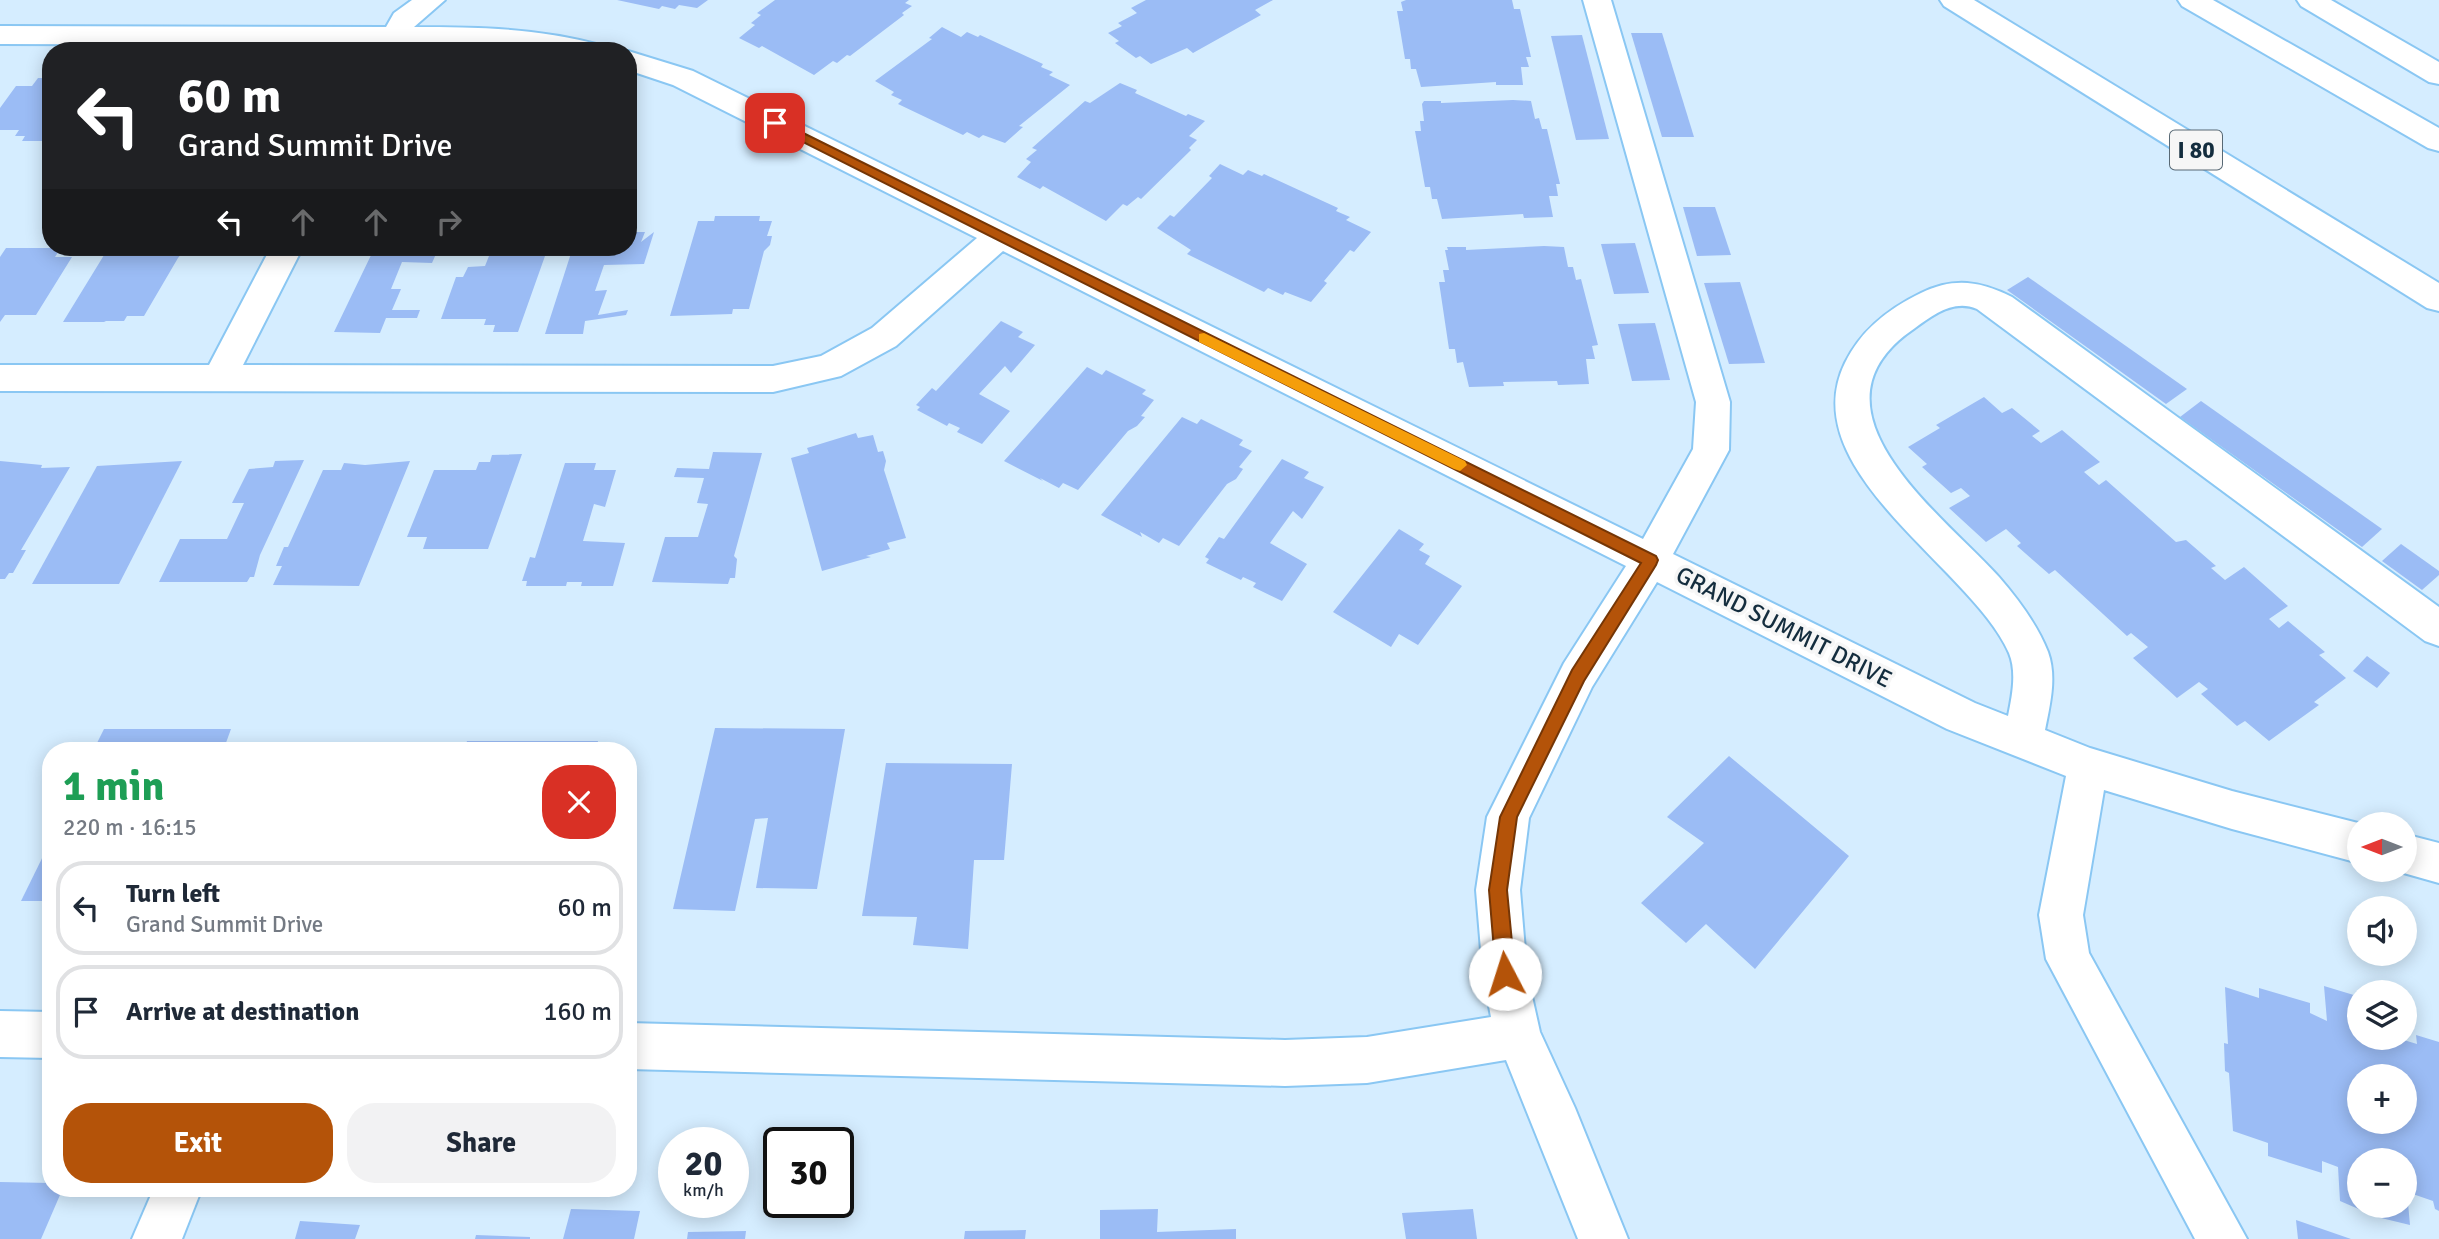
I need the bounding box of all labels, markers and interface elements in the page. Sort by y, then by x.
text: 60 m [178,66,281,126]
icon: left [63,70,154,161]
pin [745,93,805,153]
icon: arrive [756,104,794,142]
text: Grand Summit Drive [178,126,452,165]
road number: I 80 [2170,130,2222,169]
icon: left [211,203,249,241]
icon: ahead [284,203,322,241]
icon: ahead [357,203,395,241]
icon: right [430,203,468,241]
street label: GRAND SUMMIT DRIVE [1671,560,1897,694]
text: 1 min [63,761,164,812]
button: close [542,765,616,839]
north arrow [2347,812,2417,882]
map controls [2347,812,2417,1218]
text: 220 m · 16:15 [63,813,197,842]
text: Turn left [126,878,220,910]
icon: left [67,889,105,927]
text: 60 m [557,892,612,924]
button: sound [2347,896,2417,966]
text: Grand Summit Drive [126,910,323,939]
position arrow [1468,937,1542,1011]
button: layers [2347,980,2417,1050]
icon: arrive [67,993,105,1031]
text: Arrive at destination [126,996,359,1028]
text: 160 m [543,996,612,1028]
button: + [2347,1064,2417,1134]
button: Exit [63,1103,333,1183]
button: Share [347,1103,616,1183]
speed limit sign: 30 [763,1127,854,1218]
text: 20 [685,1142,722,1185]
button: − [2347,1148,2417,1218]
text: km/h [683,1179,724,1201]

